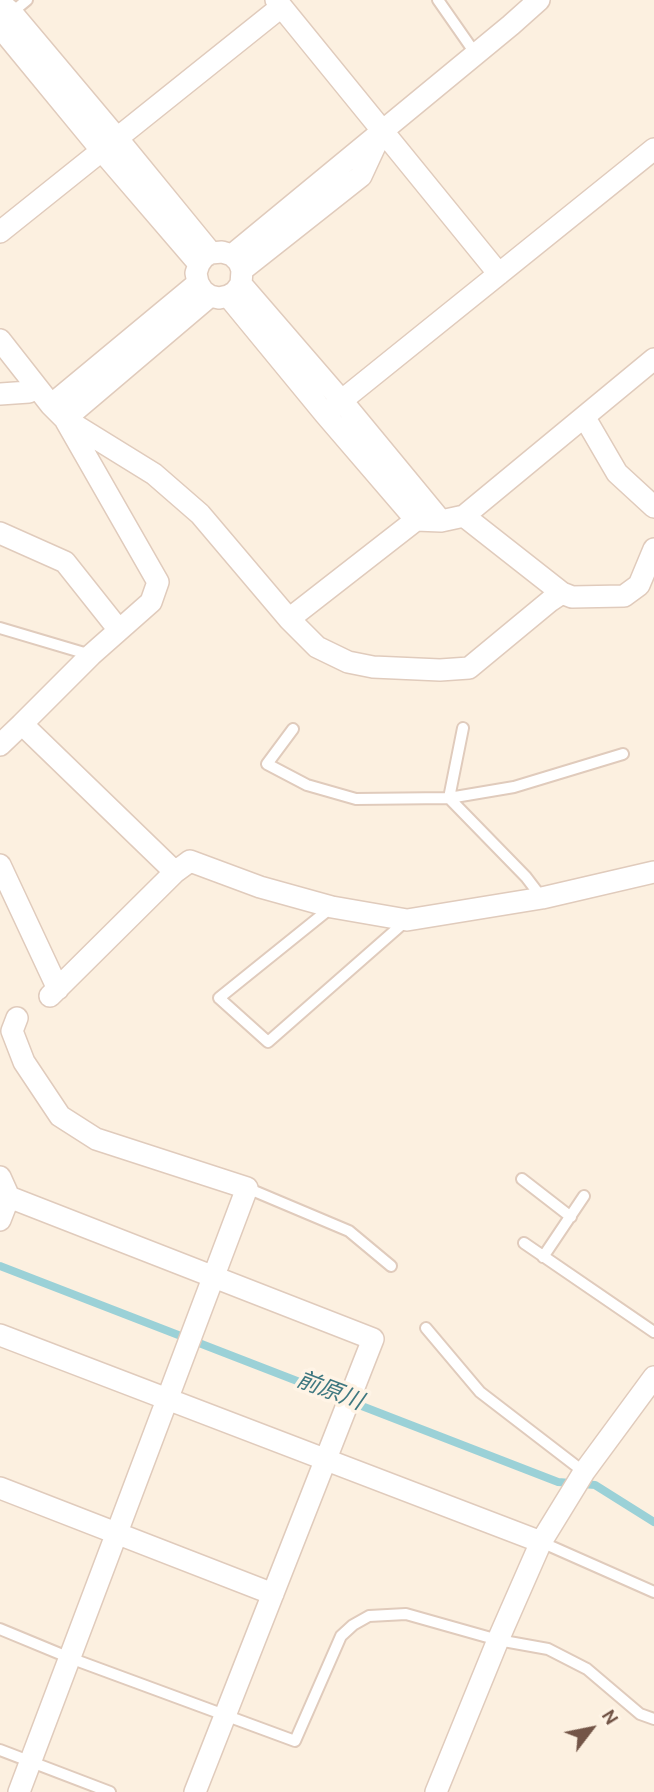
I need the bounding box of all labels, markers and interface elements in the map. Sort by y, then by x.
water label: 前原川 [292,1368,366,1418]
north arrow [556,1694,626,1764]
text: N [595,1706,623,1730]

